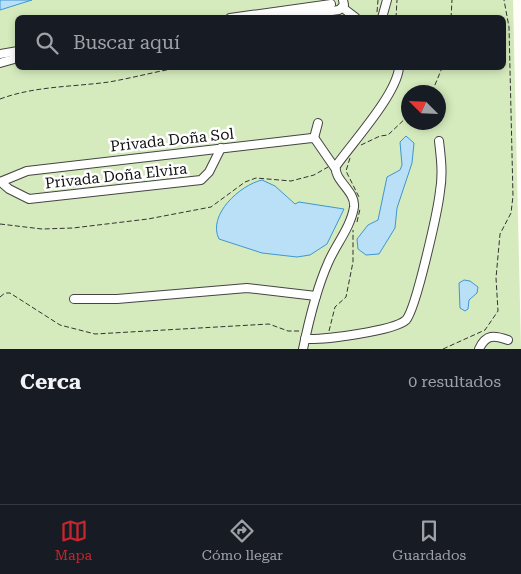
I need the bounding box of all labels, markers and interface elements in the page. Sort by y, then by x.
search box [15,15,506,70]
icon: search [33,29,61,57]
text: Buscar aquí [73,31,180,54]
north arrow [401,85,446,130]
street label: Privada Doña Sol [109,125,235,155]
street label: Privada Doña Elvira [44,160,188,192]
text: Cerca [20,370,81,394]
text: 0 resultados [408,372,501,391]
tab: Mapa [55,517,92,563]
tab: Cómo llegar [202,517,283,563]
tab: Guardados [392,517,466,563]

